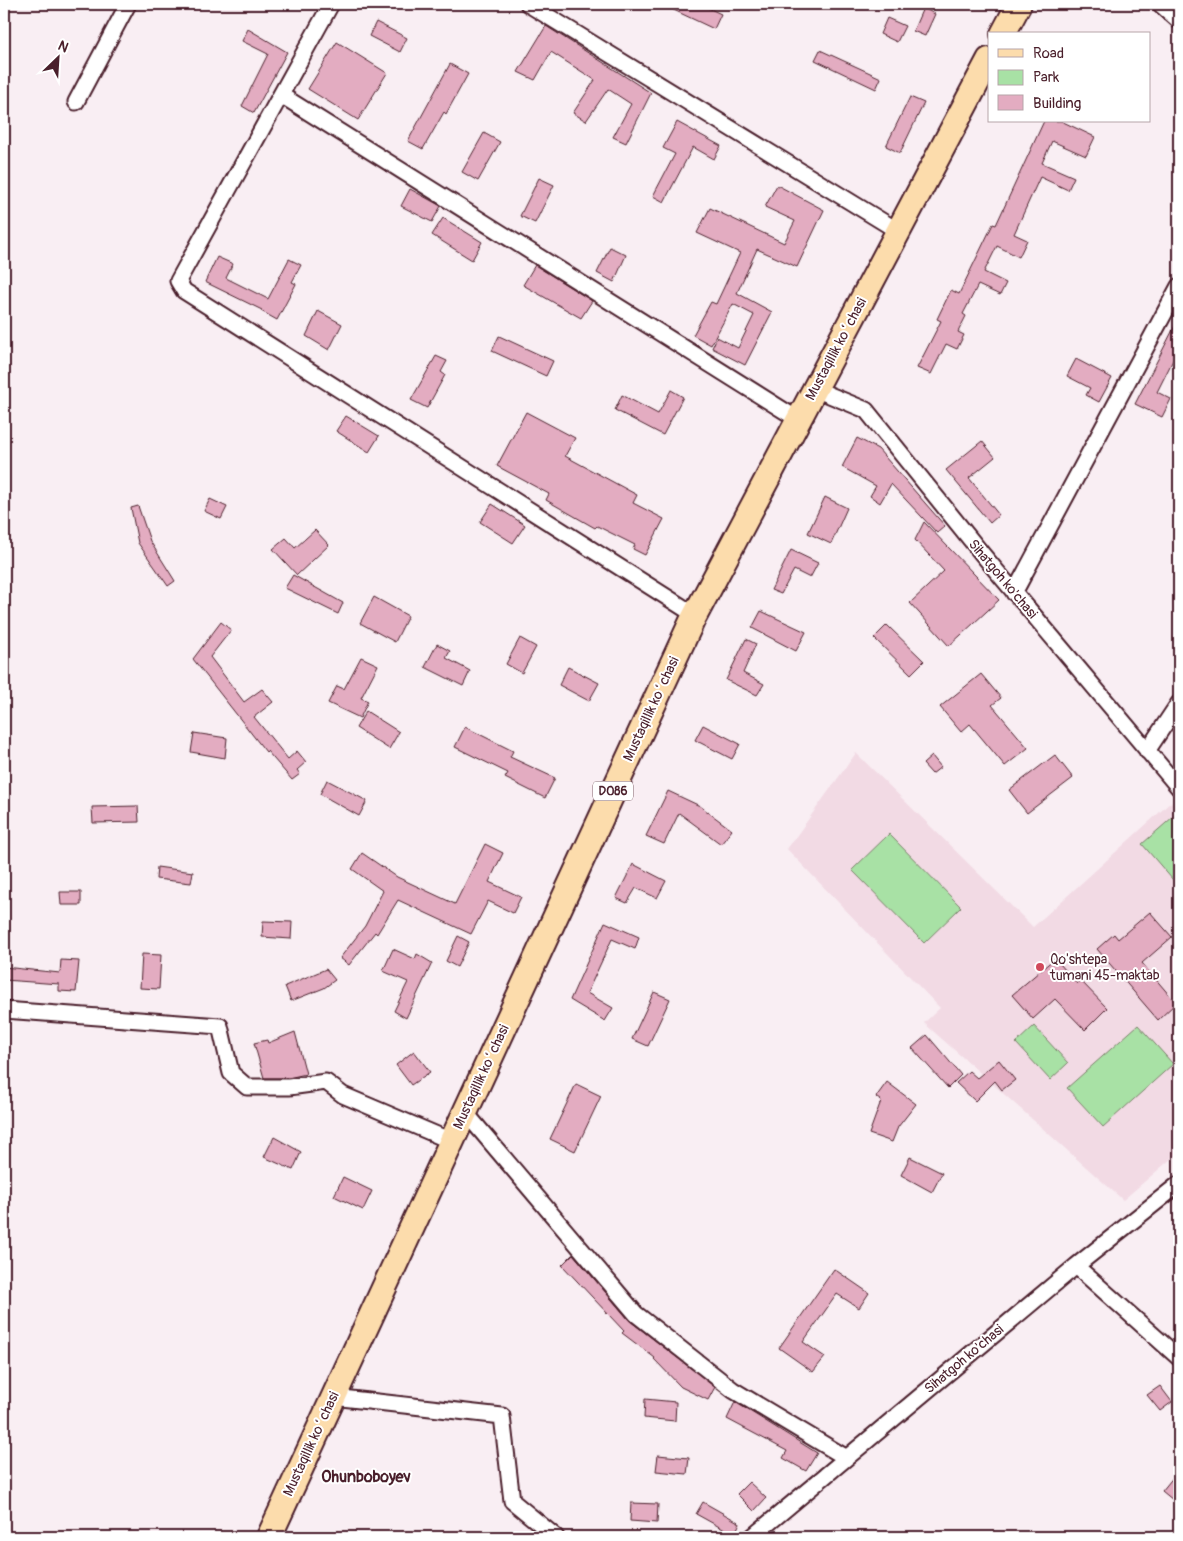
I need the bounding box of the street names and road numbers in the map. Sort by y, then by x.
street label: Mustaqillik koʻchasi [802,295,870,403]
street label: Sihatgoh ko'chasi [965,536,1041,622]
street label: Mustaqillik koʻchasi [619,654,683,764]
road number: D086 [593,781,633,800]
street label: Mustaqillik koʻchasi [449,1022,513,1132]
street label: Sihatgoh ko'chasi [921,1321,1007,1397]
street label: Mustaqillik koʻchasi [279,1389,343,1499]

